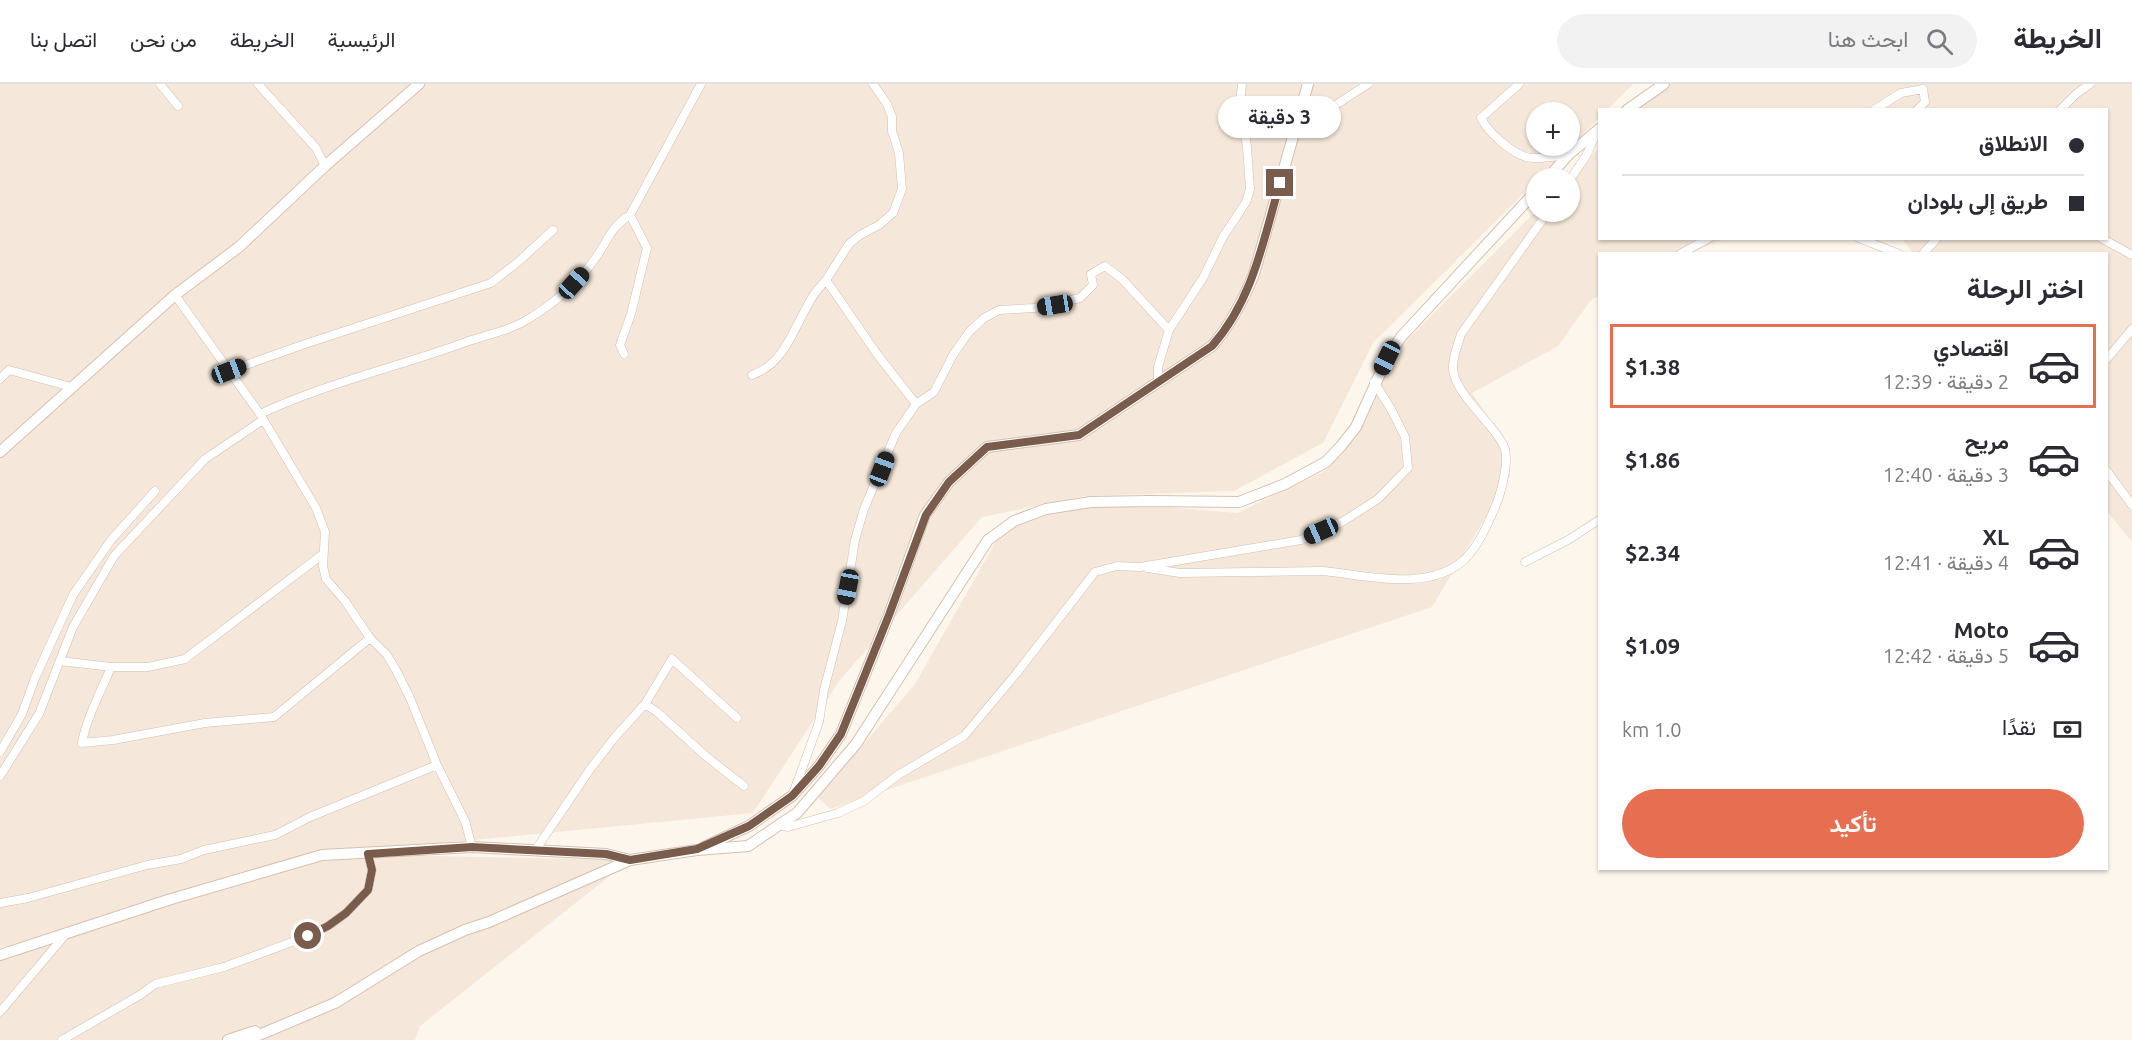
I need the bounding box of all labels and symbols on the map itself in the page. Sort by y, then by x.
callout: 3 دقيقة [1218,96,1342,138]
route end [1266,169,1293,196]
car [555,264,593,302]
car [1036,293,1074,317]
car [1371,338,1403,378]
car [209,356,249,386]
car [867,449,897,489]
car [1301,515,1341,547]
car [836,568,860,606]
route start [294,922,321,949]

